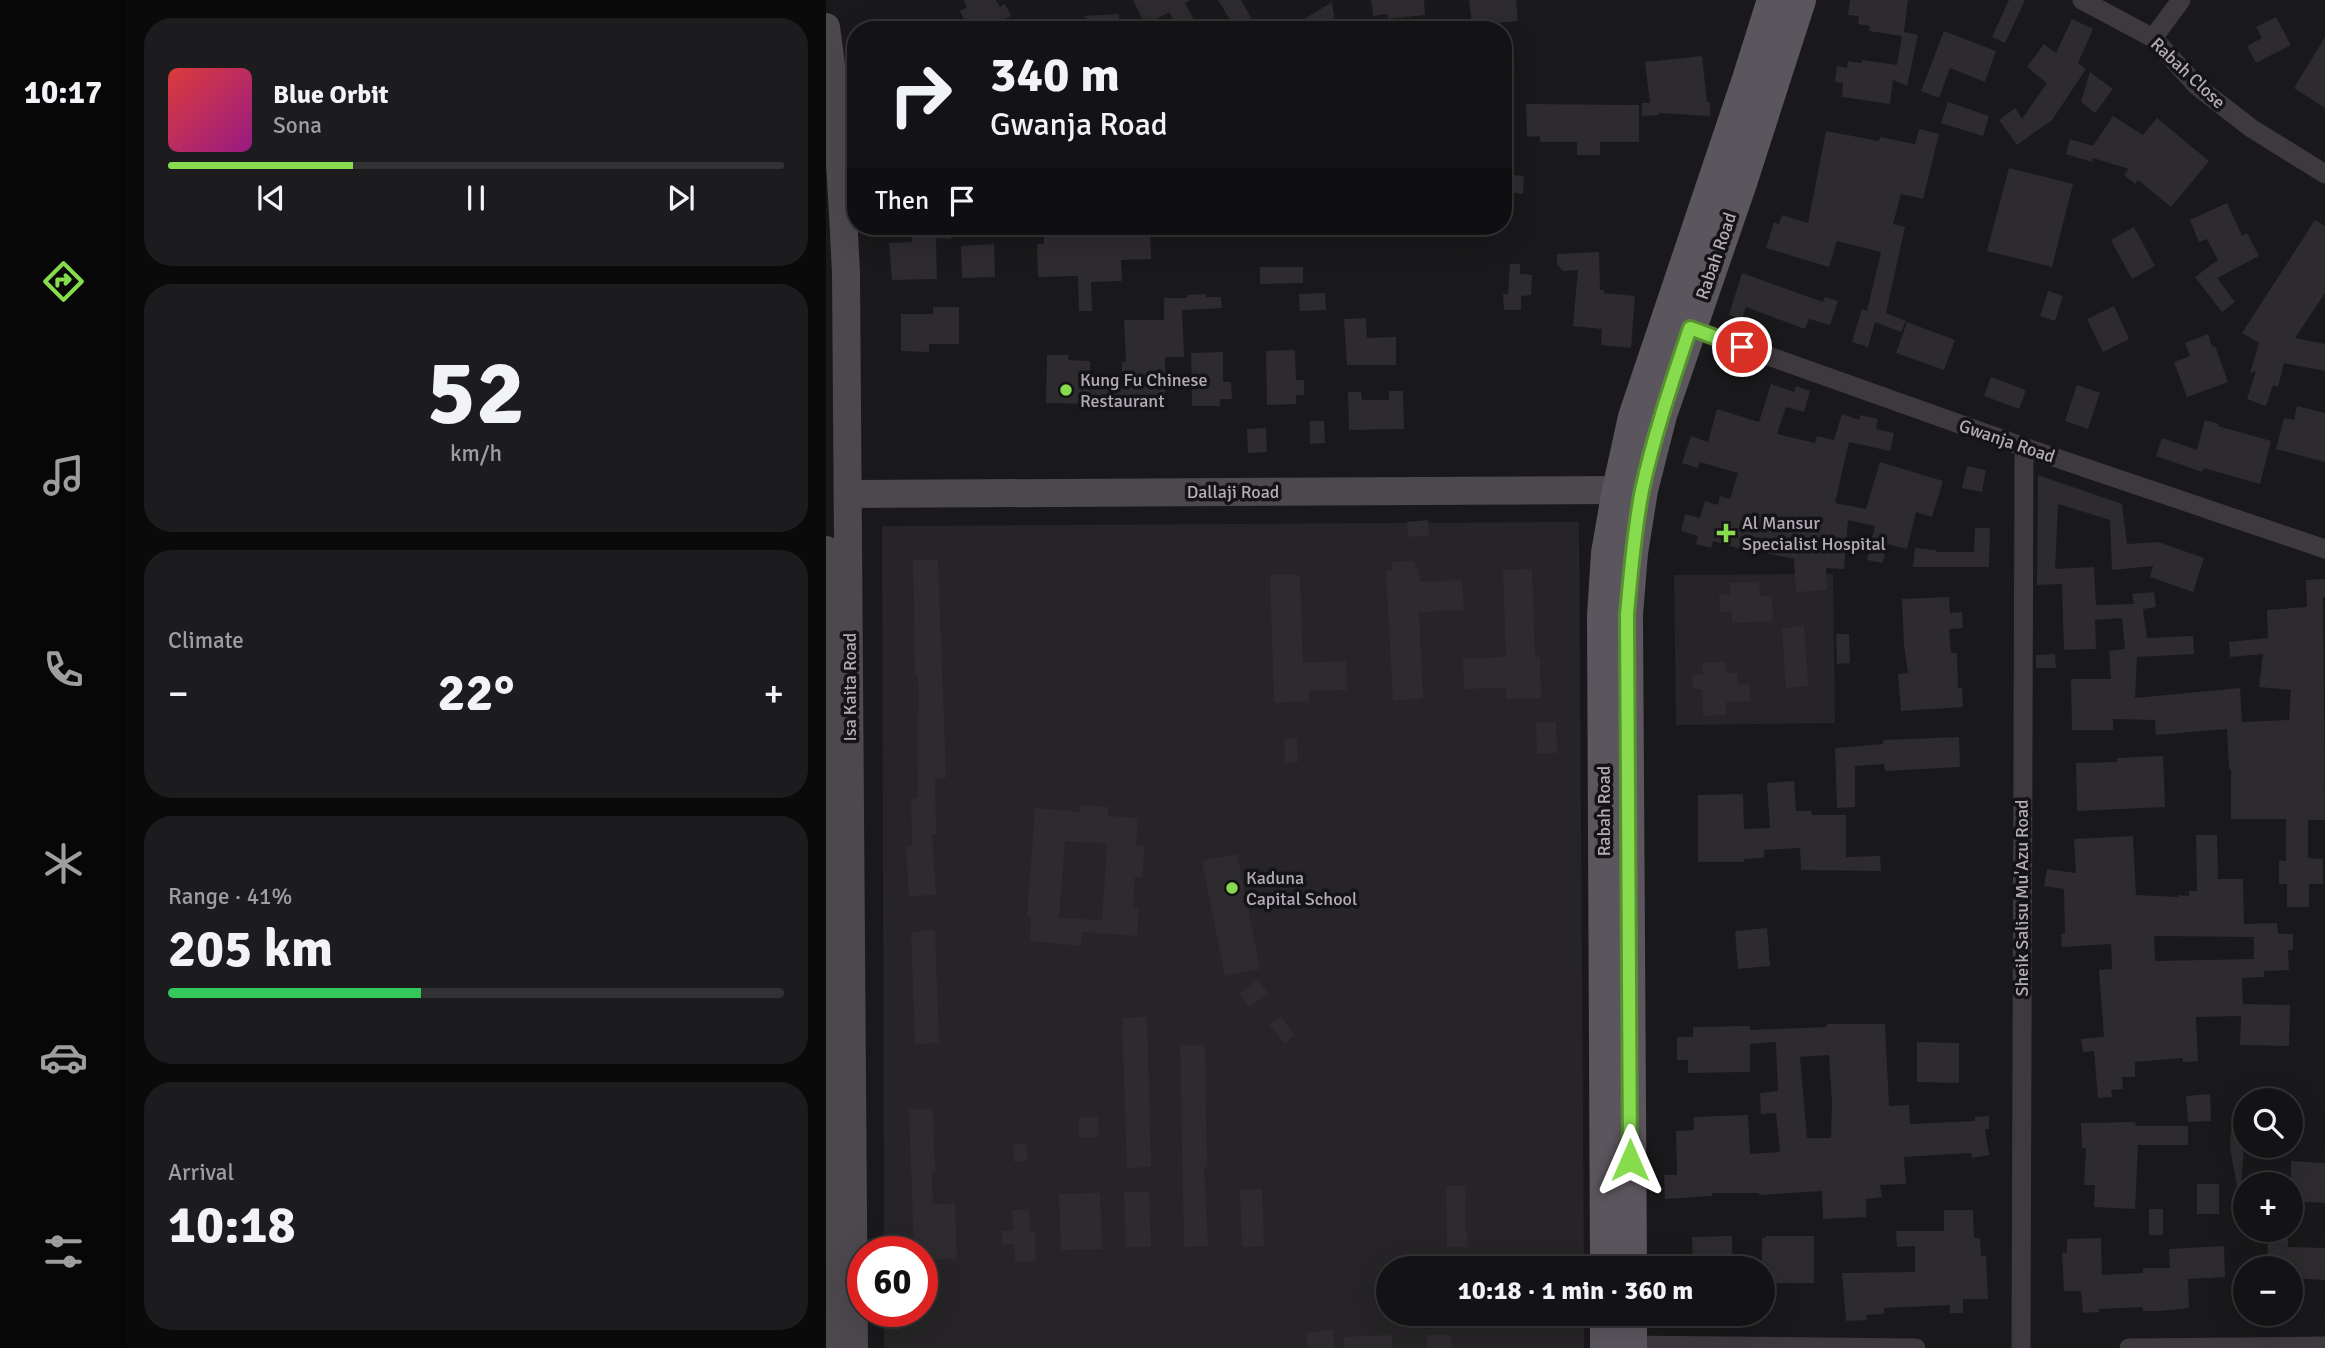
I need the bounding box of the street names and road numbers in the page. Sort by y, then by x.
street label: Rabah Close [2146,33,2230,113]
street label: Rabah Road [1691,210,1741,302]
street label: Gwanja Road [1956,414,2058,468]
street label: Dallaji Road [1187,481,1279,503]
street label: Isa Kaita Road [839,633,861,741]
street label: Rabah Road [1593,766,1615,856]
street label: Sheik Salisu Mu'Azu Road [2011,799,2033,997]

